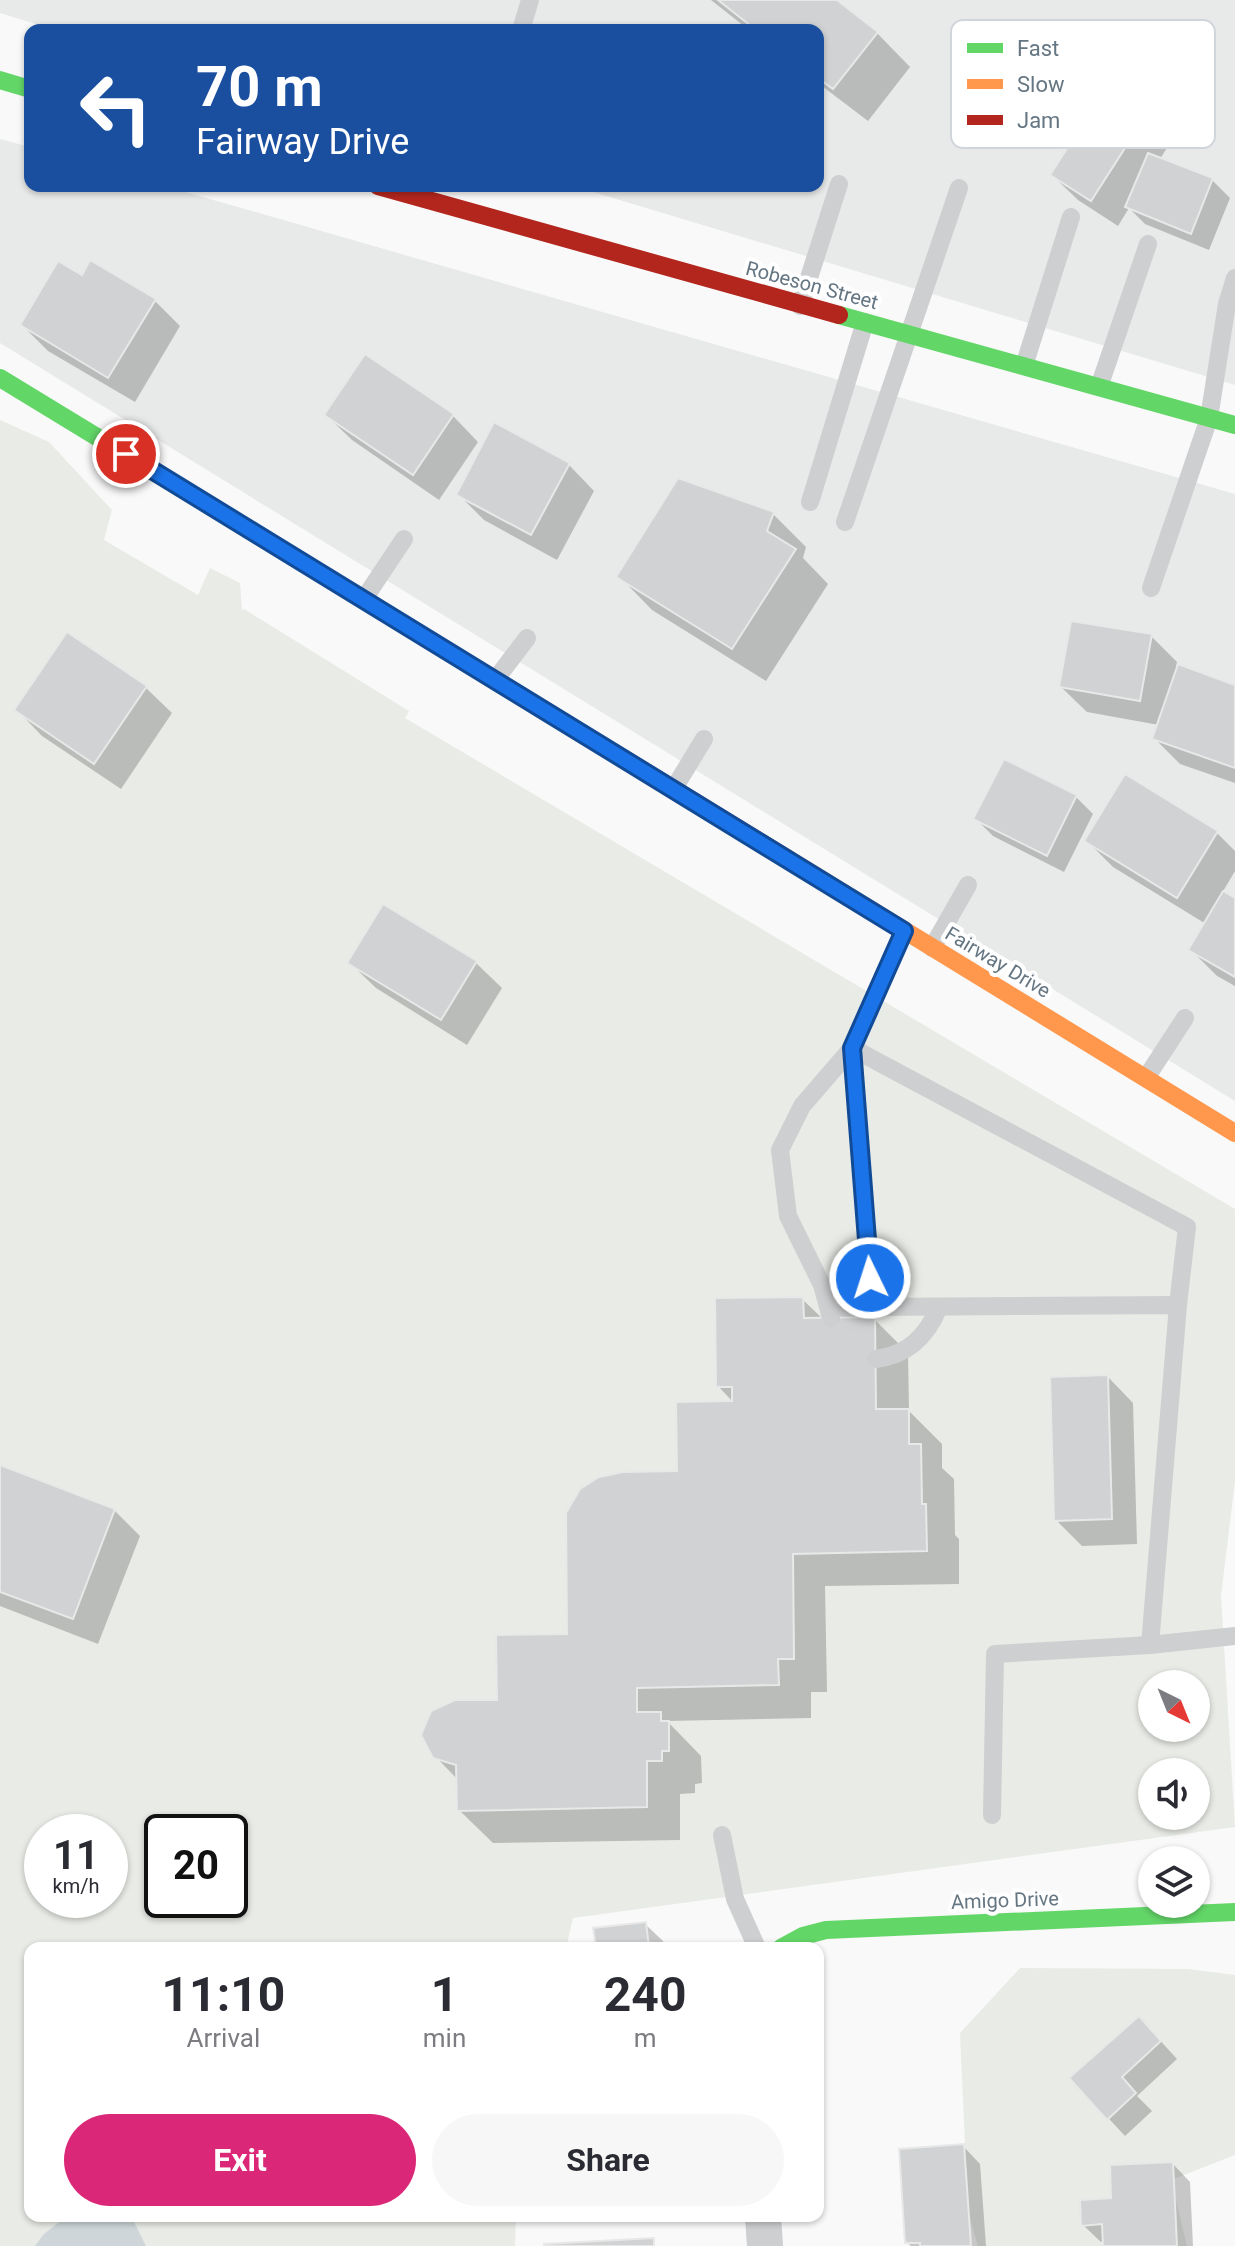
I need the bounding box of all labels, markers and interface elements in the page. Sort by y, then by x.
legend [951,20,1215,148]
text: Fast [1017,36,1059,61]
text: 70 m [196,54,323,120]
icon: left [64,56,168,160]
text: Slow [1017,72,1065,97]
text: Jam [1017,108,1060,133]
text: Fairway Drive [196,121,409,163]
street label: Robeson Street [743,256,881,314]
pin [92,420,160,488]
icon: arrive [104,432,148,476]
street label: Fairway Drive [941,921,1055,1003]
position arrow [828,1236,912,1320]
north arrow [1138,1670,1210,1742]
map controls [1138,1670,1210,1918]
button: sound [1138,1758,1210,1830]
speed limit sign: 20 [144,1814,248,1918]
text: 11 [53,1832,99,1879]
button: layers [1138,1846,1210,1918]
text: km/h [53,1874,99,1898]
street label: Amigo Drive [951,1886,1059,1914]
text: 11:10 [162,1966,285,2023]
text: 1 [431,1966,458,2023]
text: 240 [604,1966,686,2023]
text: Arrival [187,2023,260,2053]
text: min [423,2023,466,2053]
text: m [634,2023,657,2053]
button: Exit [64,2114,416,2206]
button: Share [432,2114,784,2206]

